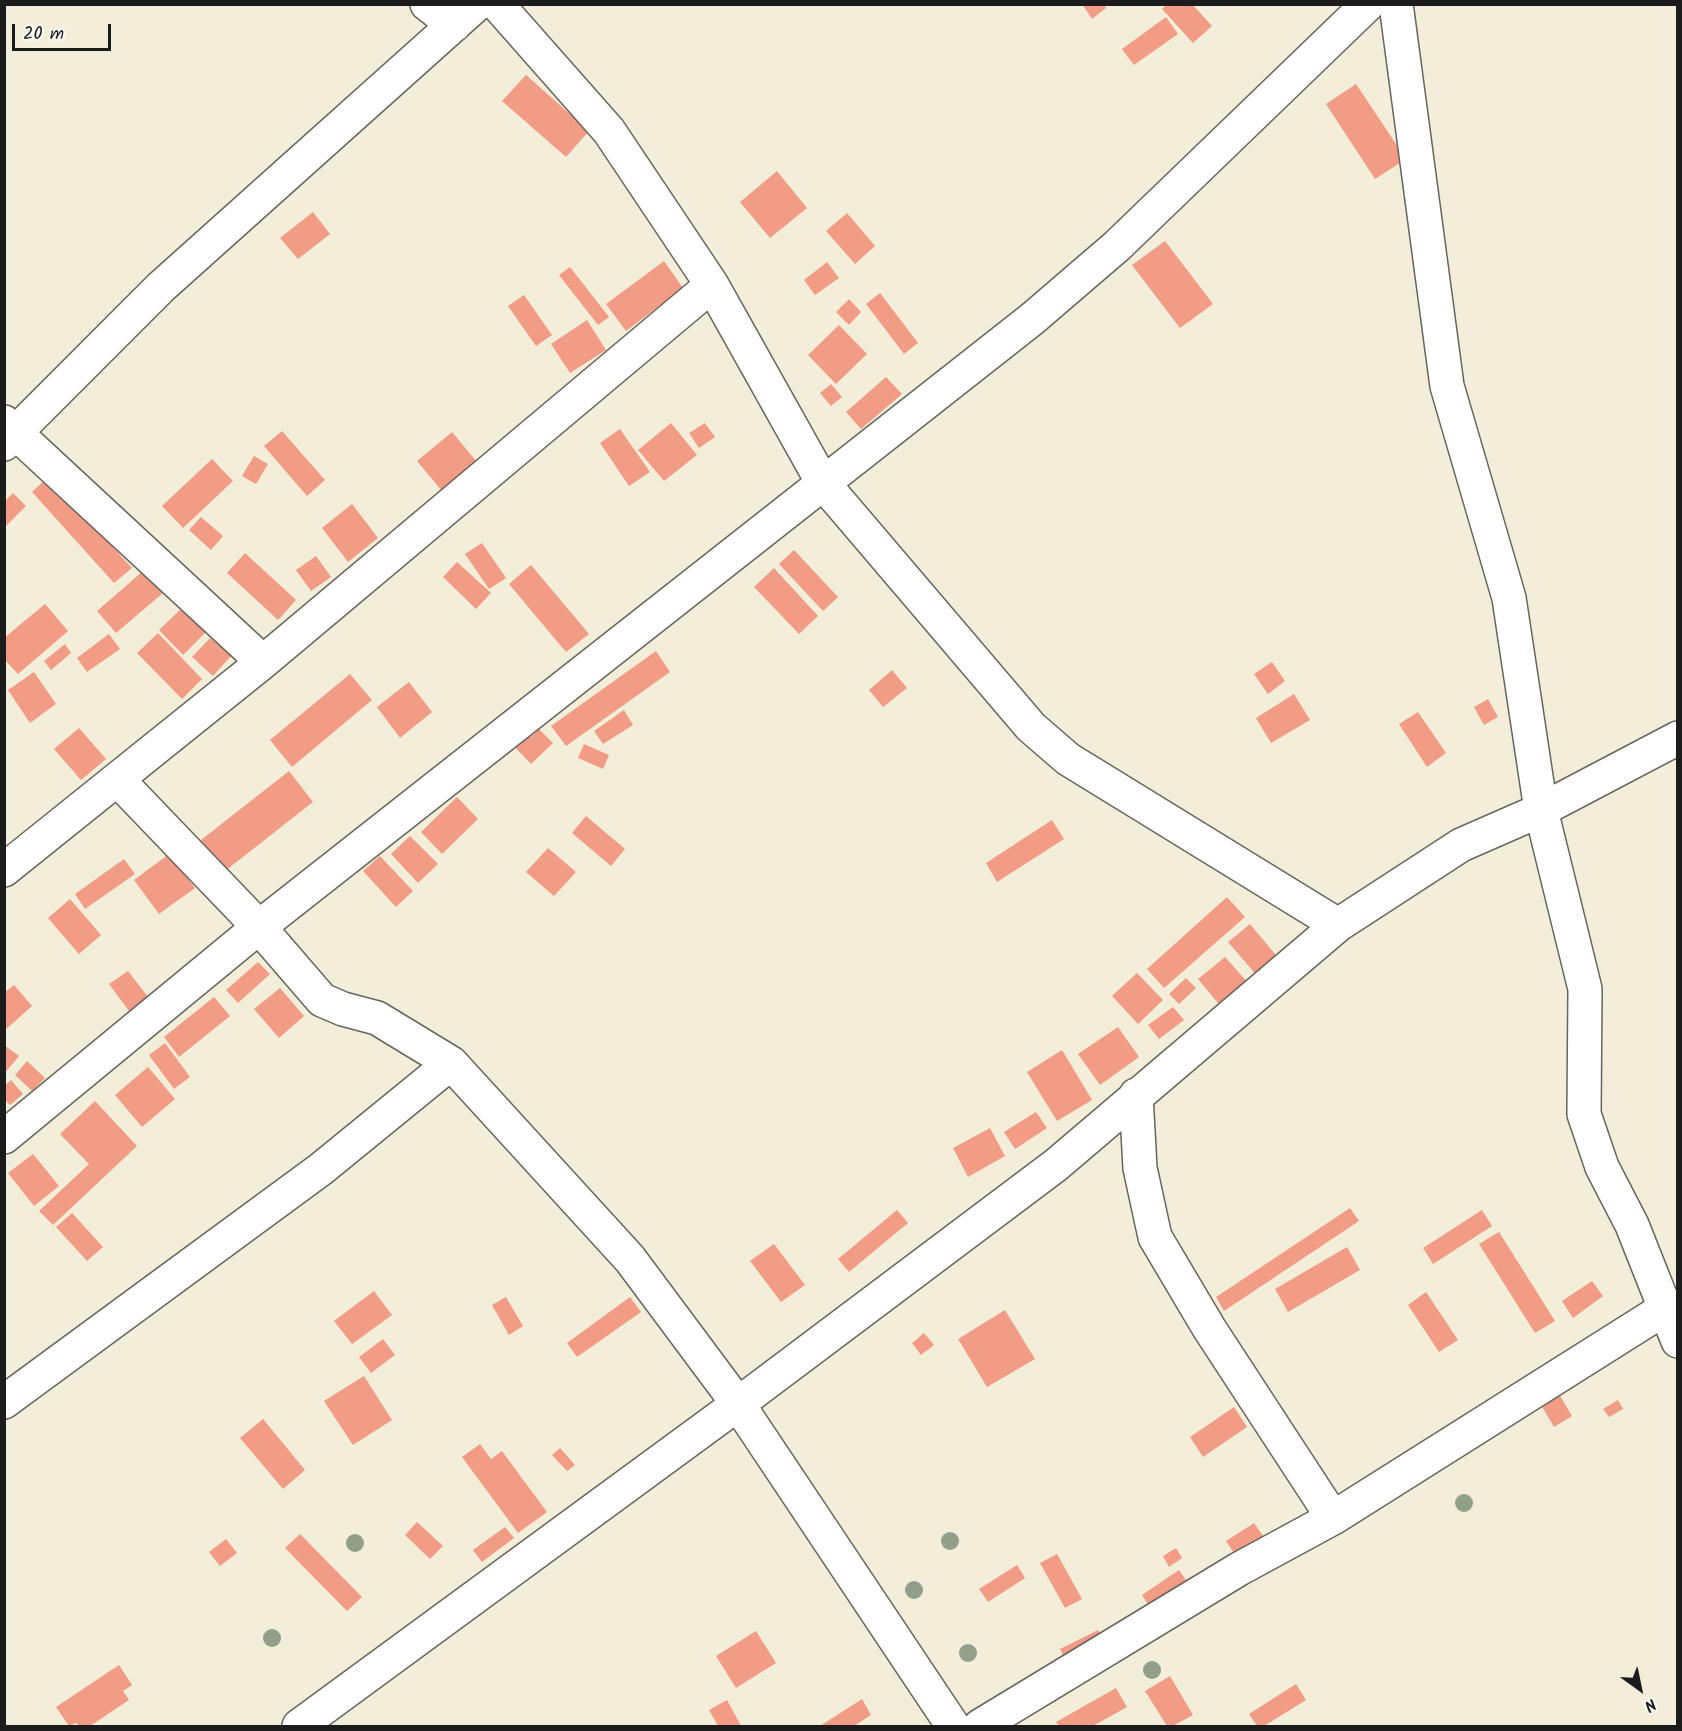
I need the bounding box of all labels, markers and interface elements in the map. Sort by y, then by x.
scale bar [15,12,114,50]
text: 20 m [23,20,64,49]
north arrow [1610,1659,1670,1719]
text: N [1639,1691,1661,1718]

